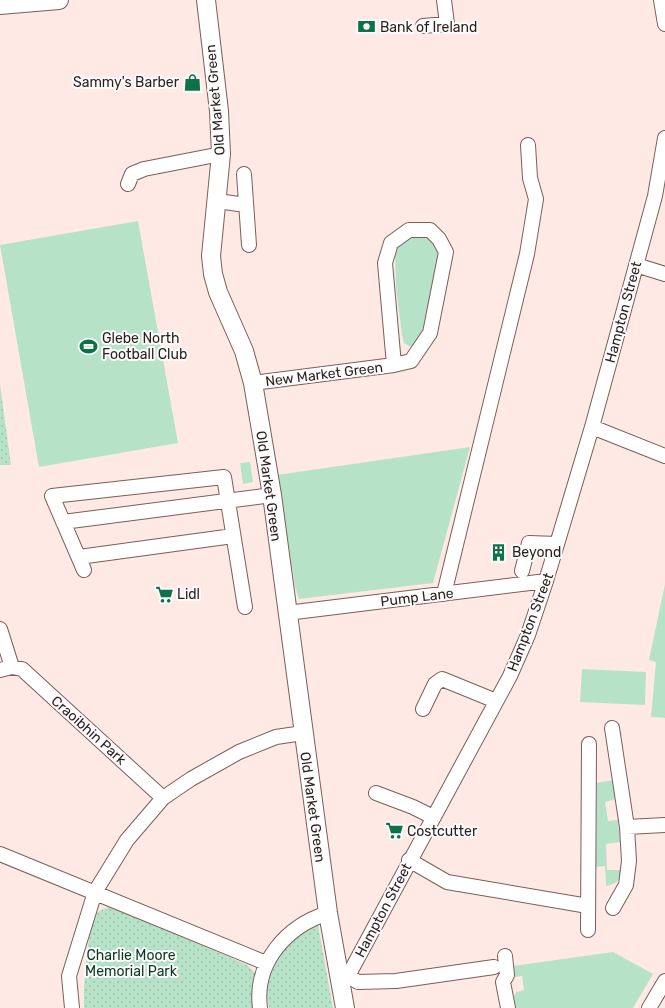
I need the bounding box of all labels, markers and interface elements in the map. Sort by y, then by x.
bank icon: Bank of Ireland [357,17,377,37]
place label: Bank of Ireland [380,19,477,36]
street label: Old Market Green [202,44,229,156]
shop icon: Sammy's Barber [182,72,202,92]
place label: Sammy's Barber [73,74,180,91]
street label: Hampton Street [602,259,645,365]
place label: Glebe North Football Club [102,330,187,363]
sports icon: Glebe North Football Club [79,336,99,356]
street label: New Market Green [264,359,384,390]
street label: Old Market Green [252,430,285,542]
building icon: Beyond [489,542,509,562]
place label: Beyond [512,544,561,561]
street label: Hampton Street [504,570,557,674]
supermarket icon: Lidl [154,584,174,604]
street label: Pump Lane [380,585,455,610]
place label: Lidl [177,586,200,603]
street label: Craoibhin Park [48,692,130,769]
street label: Old Market Green [296,751,329,863]
supermarket icon: Costcutter [384,821,404,841]
place label: Costcutter [407,823,478,840]
street label: Hampton Street [351,860,416,960]
park label: Charlie Moore Memorial Park [85,947,178,980]

